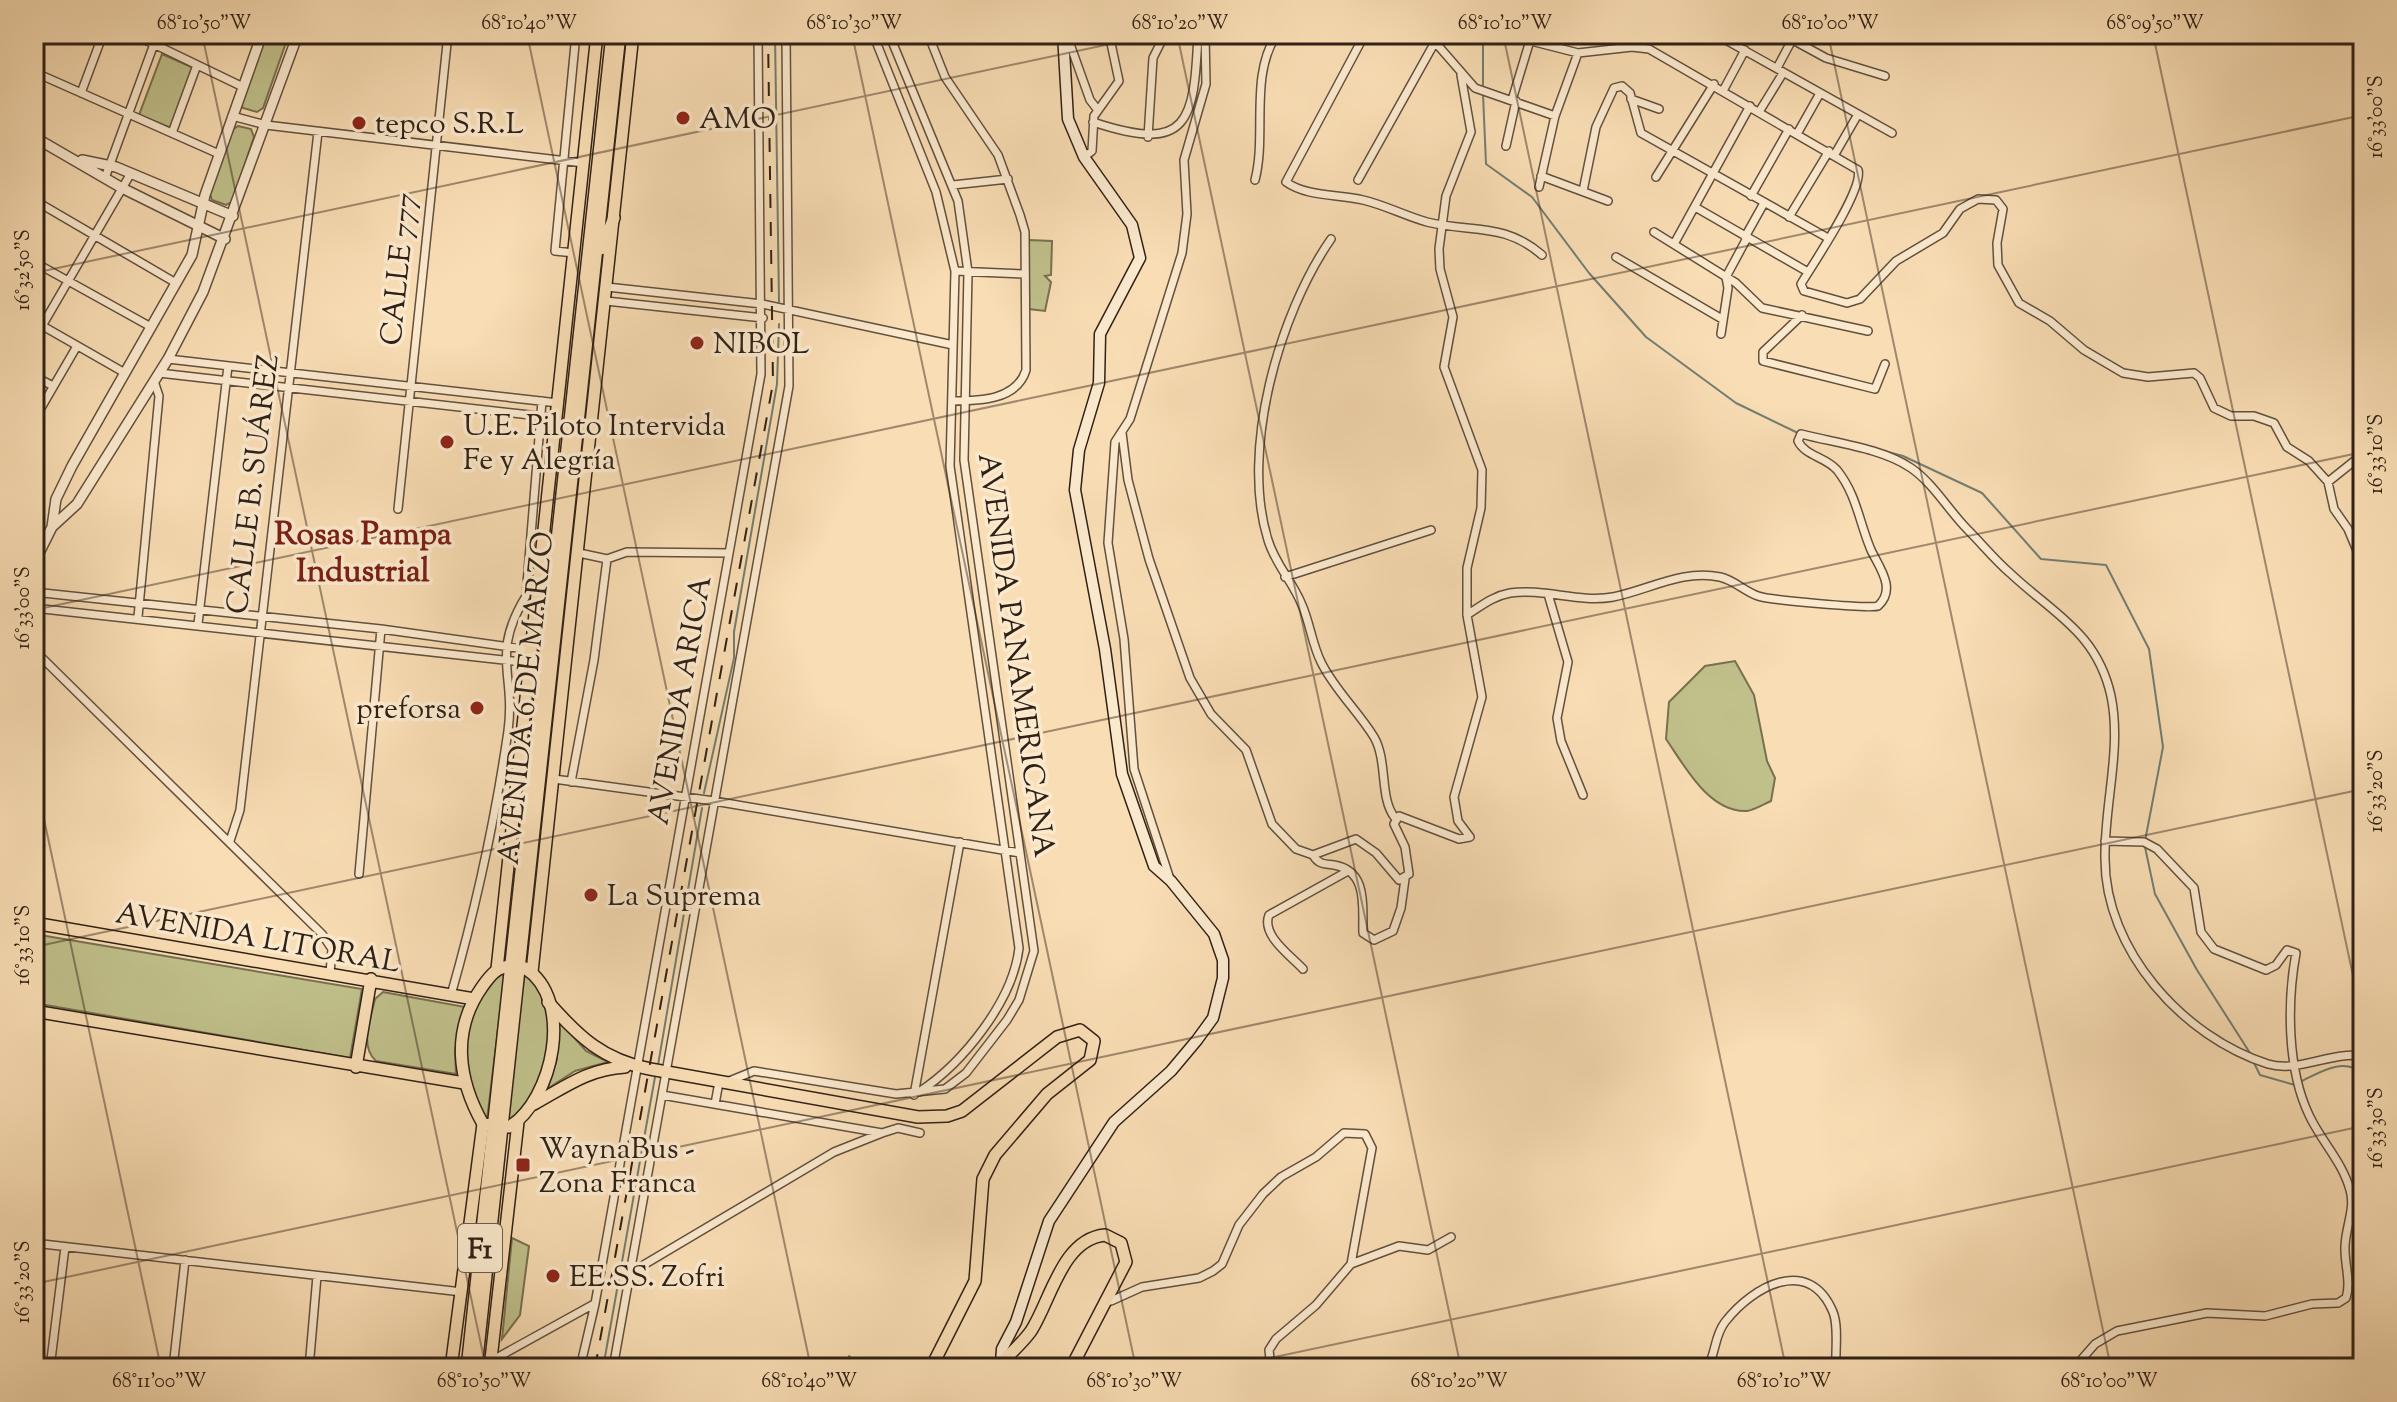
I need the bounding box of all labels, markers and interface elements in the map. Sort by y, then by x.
text: 68°10'50"W [157,10,251,39]
text: 68°10'40"W [481,10,577,39]
text: 68°10'30"W [806,10,902,39]
text: 68°10'20"W [1132,10,1228,39]
text: 68°10'10"W [1458,10,1552,39]
text: 68°10'00"W [1781,10,1879,39]
text: 68°09'50"W [2106,10,2204,39]
text: 16°33'00"S [2363,75,2392,159]
place label: AMO [699,99,776,142]
place label: tepco S.R.L [375,104,524,147]
marker: AMO [674,109,692,127]
marker: tepco S.R.L [350,114,368,132]
street label: CALLE 777 [371,191,430,348]
text: 16°32'50"S [10,229,39,311]
place label: NIBOL [713,324,809,367]
marker: NIBOL [688,334,706,352]
street label: CALLE B. SUÁREZ [217,352,292,617]
place label: U.E. Piloto Intervida Fe y Alegría [463,406,726,483]
text: 16°33'10"S [2363,414,2392,494]
marker: U.E. Piloto Intervida Fe y Alegría [438,433,456,451]
street label: AVENIDA PANAMERICANA [965,450,1064,860]
district label: Rosas Pampa Industrial [274,513,452,596]
street label: AVENIDA 6 DE MARZO [489,530,566,867]
text: 16°33'00"S [10,566,39,650]
street label: AVENIDA ARICA [638,572,725,828]
place label: preforsa [356,689,461,732]
marker: preforsa [468,699,486,717]
text: 16°33'20"S [2363,750,2392,832]
place label: La Suprema [607,876,761,919]
marker: La Suprema [582,886,600,904]
street label: AVENIDA LITORAL [112,893,403,986]
text: 16°33'10"S [10,905,39,985]
text: 16°33'30"S [2363,1087,2392,1169]
place label: WaynaBus - Zona Franca [539,1129,696,1206]
marker: WaynaBus - Zona Franca [514,1156,532,1174]
road number: F1 [458,1224,502,1272]
text: 16°33'20"S [10,1241,39,1323]
place label: EE.SS. Zofri [569,1257,725,1300]
marker: EE.SS. Zofri [544,1267,562,1285]
text: 68°11'00"W [112,1368,206,1397]
text: 68°10'50"W [437,1368,531,1397]
text: 68°10'40"W [761,1368,857,1397]
text: 68°10'30"W [1086,1368,1182,1397]
text: 68°10'20"W [1411,1368,1507,1397]
text: 68°10'10"W [1737,1368,1831,1397]
text: 68°10'00"W [2060,1368,2158,1397]

